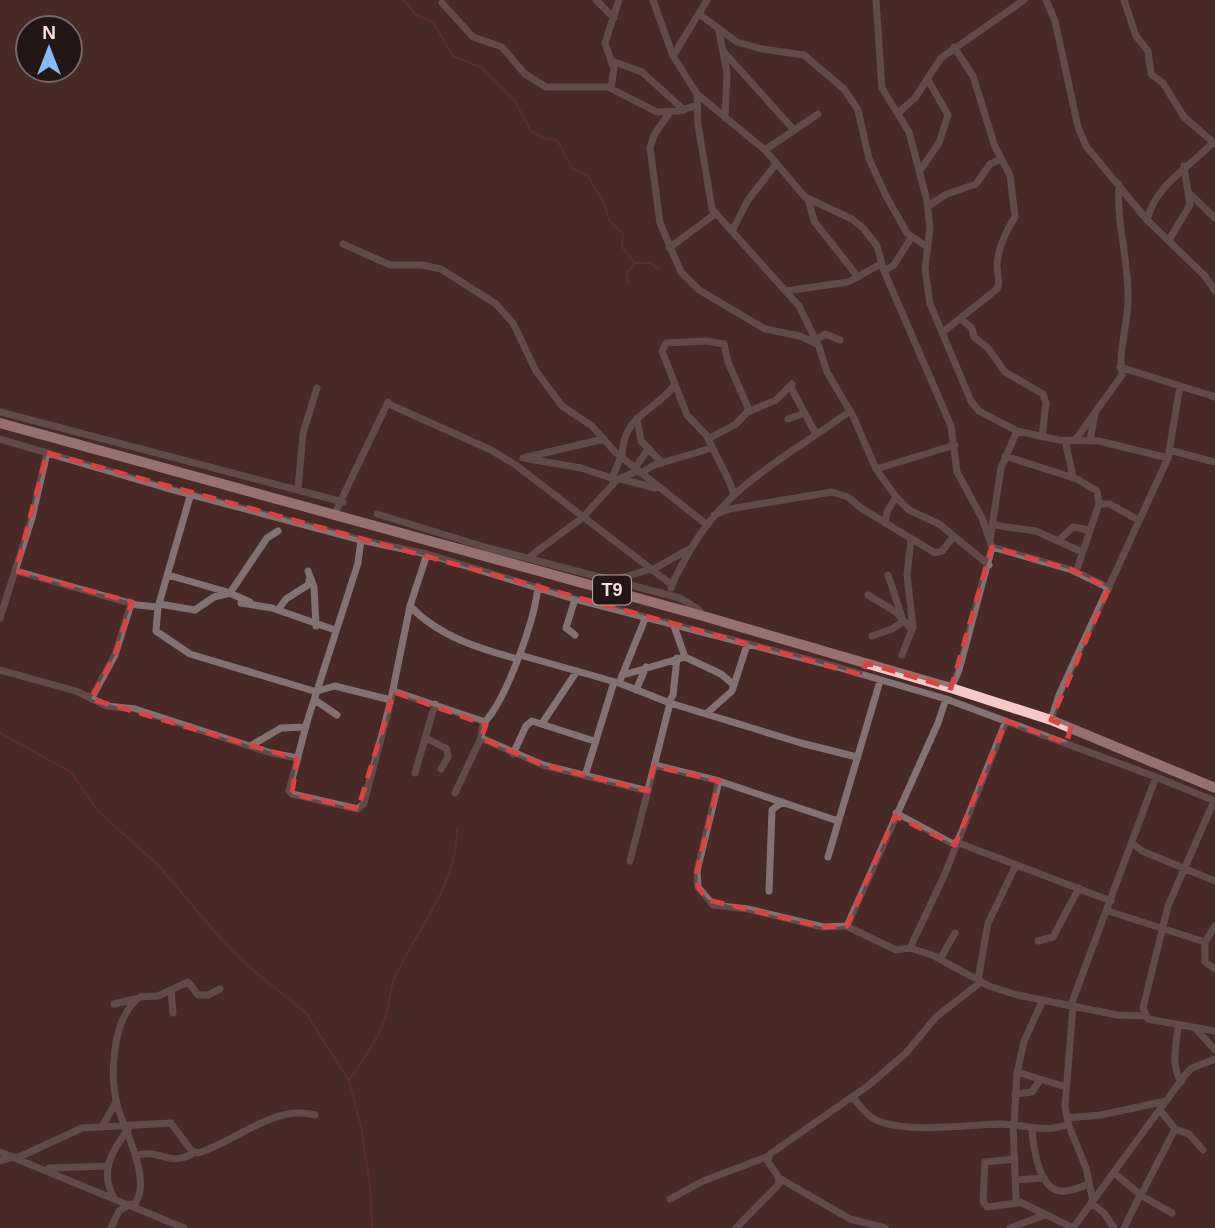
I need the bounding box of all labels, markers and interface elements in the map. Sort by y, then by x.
north arrow [14,14,84,84]
text: N [42,22,56,43]
road number: T9 [593,576,631,604]

